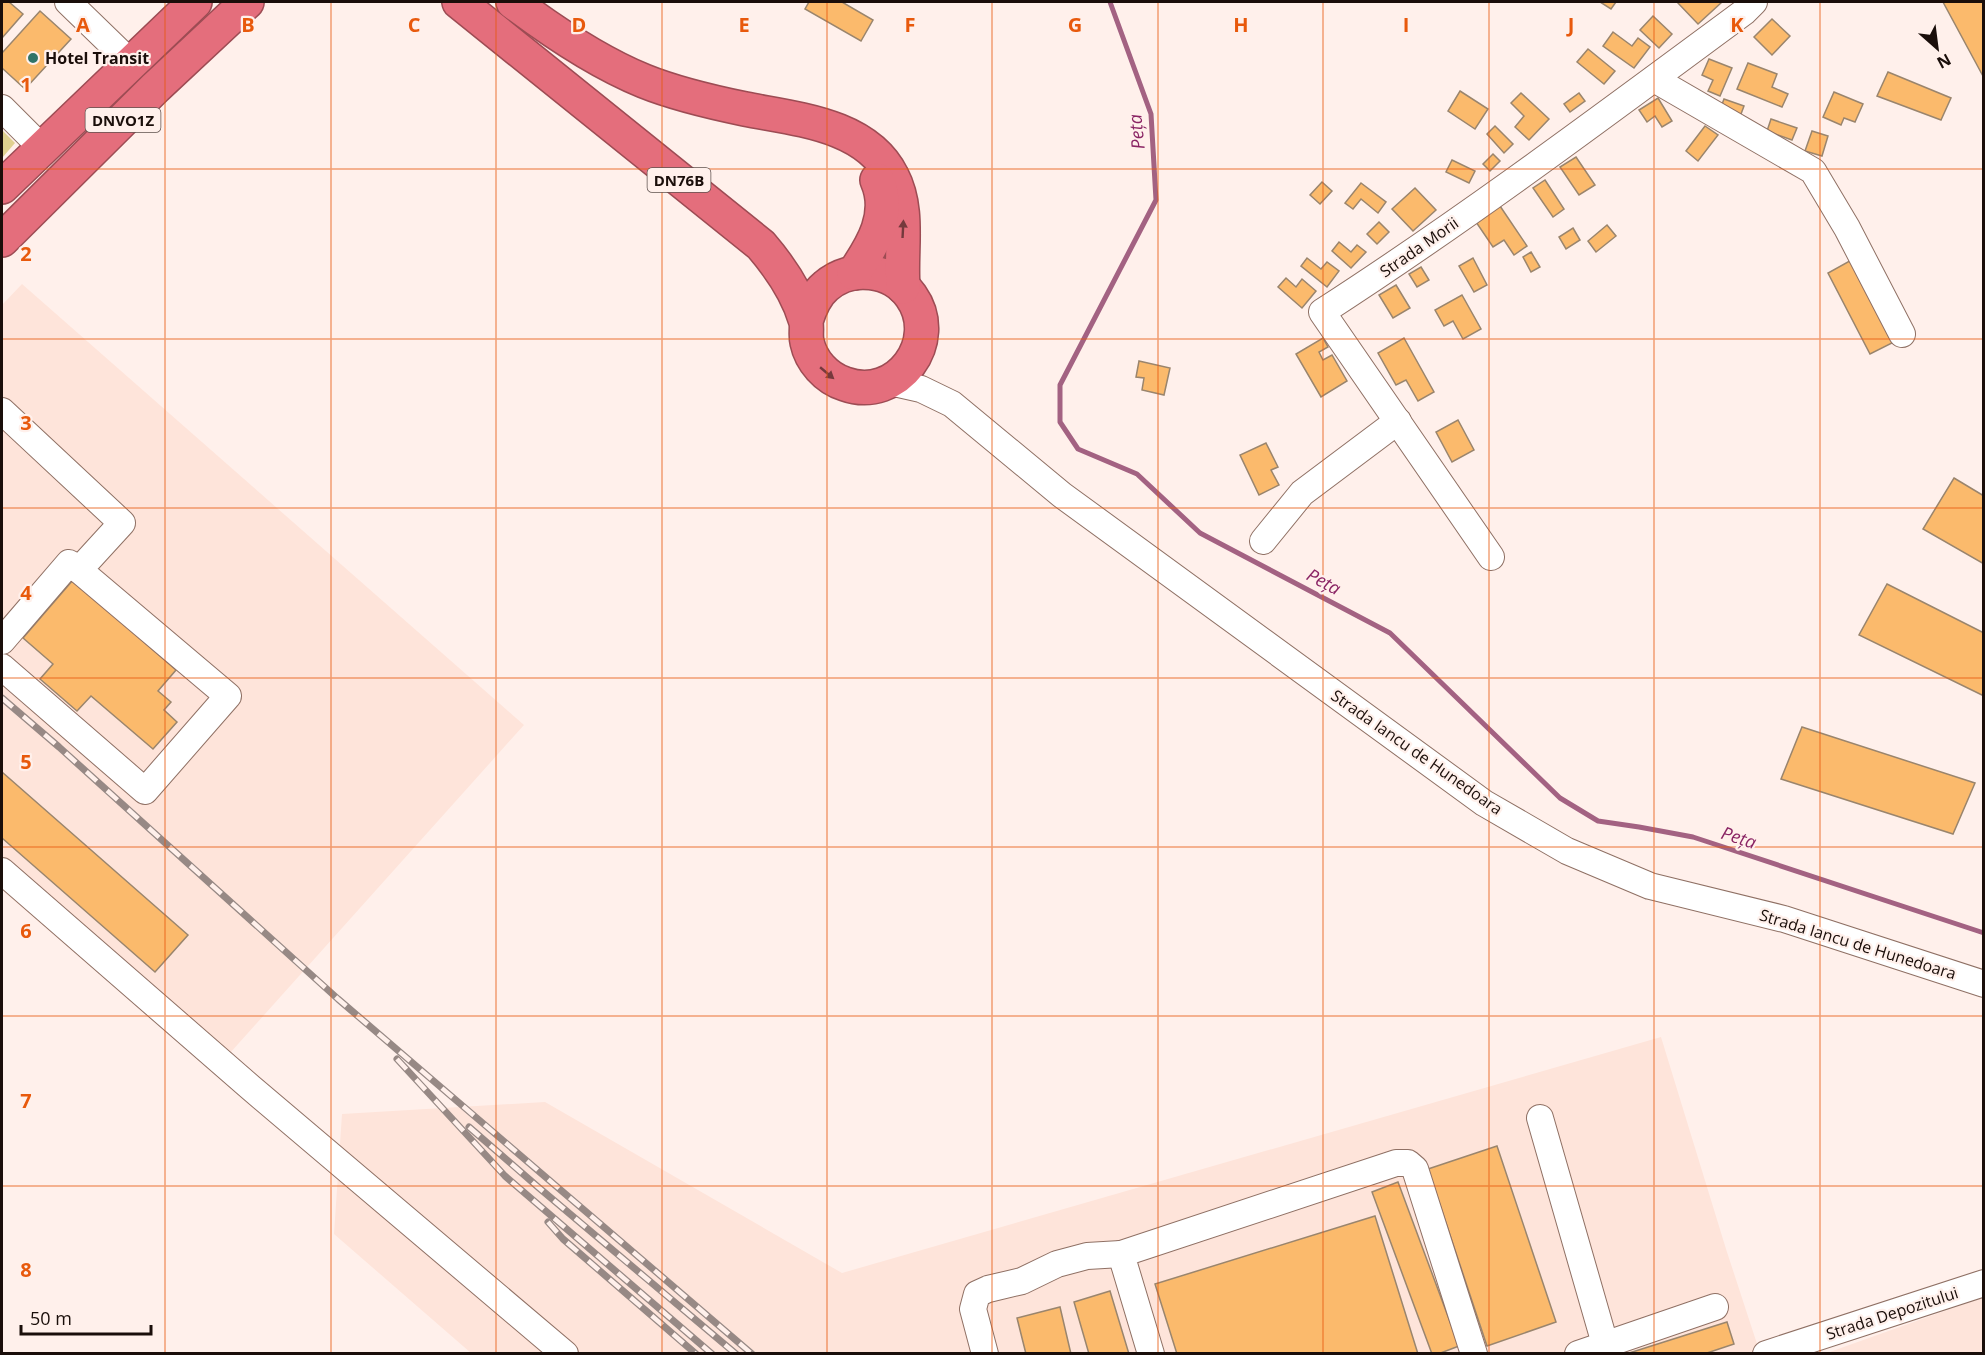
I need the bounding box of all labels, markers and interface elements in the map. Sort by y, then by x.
text: A [76,11,90,38]
text: B [241,11,255,38]
text: C [408,11,421,38]
text: D [572,11,586,38]
text: E [738,11,750,38]
text: F [905,11,915,38]
text: G [1068,11,1082,38]
text: H [1233,11,1249,38]
text: I [1403,11,1409,38]
text: J [1566,11,1574,38]
text: K [1730,11,1744,38]
north arrow [1907,18,1967,78]
place label: Hotel Transit [45,47,149,69]
text: N [1933,48,1955,74]
marker: Hotel Transit [26,51,40,65]
text: 1 [20,71,32,98]
road number: DNVO1Z [86,108,160,132]
water label: Peța [1122,113,1150,151]
road number: DN76B [648,168,710,192]
street label: Strada Morii [1375,212,1463,282]
one-way arrow [899,219,908,238]
text: 2 [20,240,32,267]
one-way arrow [819,366,835,379]
text: 3 [20,409,32,436]
water label: Peța [1303,562,1345,600]
text: 4 [20,579,32,606]
street label: Strada Iancu de Hunedoara [1327,684,1507,820]
text: 5 [20,748,32,775]
water label: Peța [1719,820,1759,854]
street label: Strada Iancu de Hunedoara [1757,904,1959,984]
text: 6 [20,917,32,944]
text: 7 [20,1087,32,1114]
text: 8 [20,1256,32,1283]
street label: Strada Depozitului [1823,1281,1961,1345]
scale bar [21,1298,152,1336]
text: 50 m [30,1306,72,1330]

